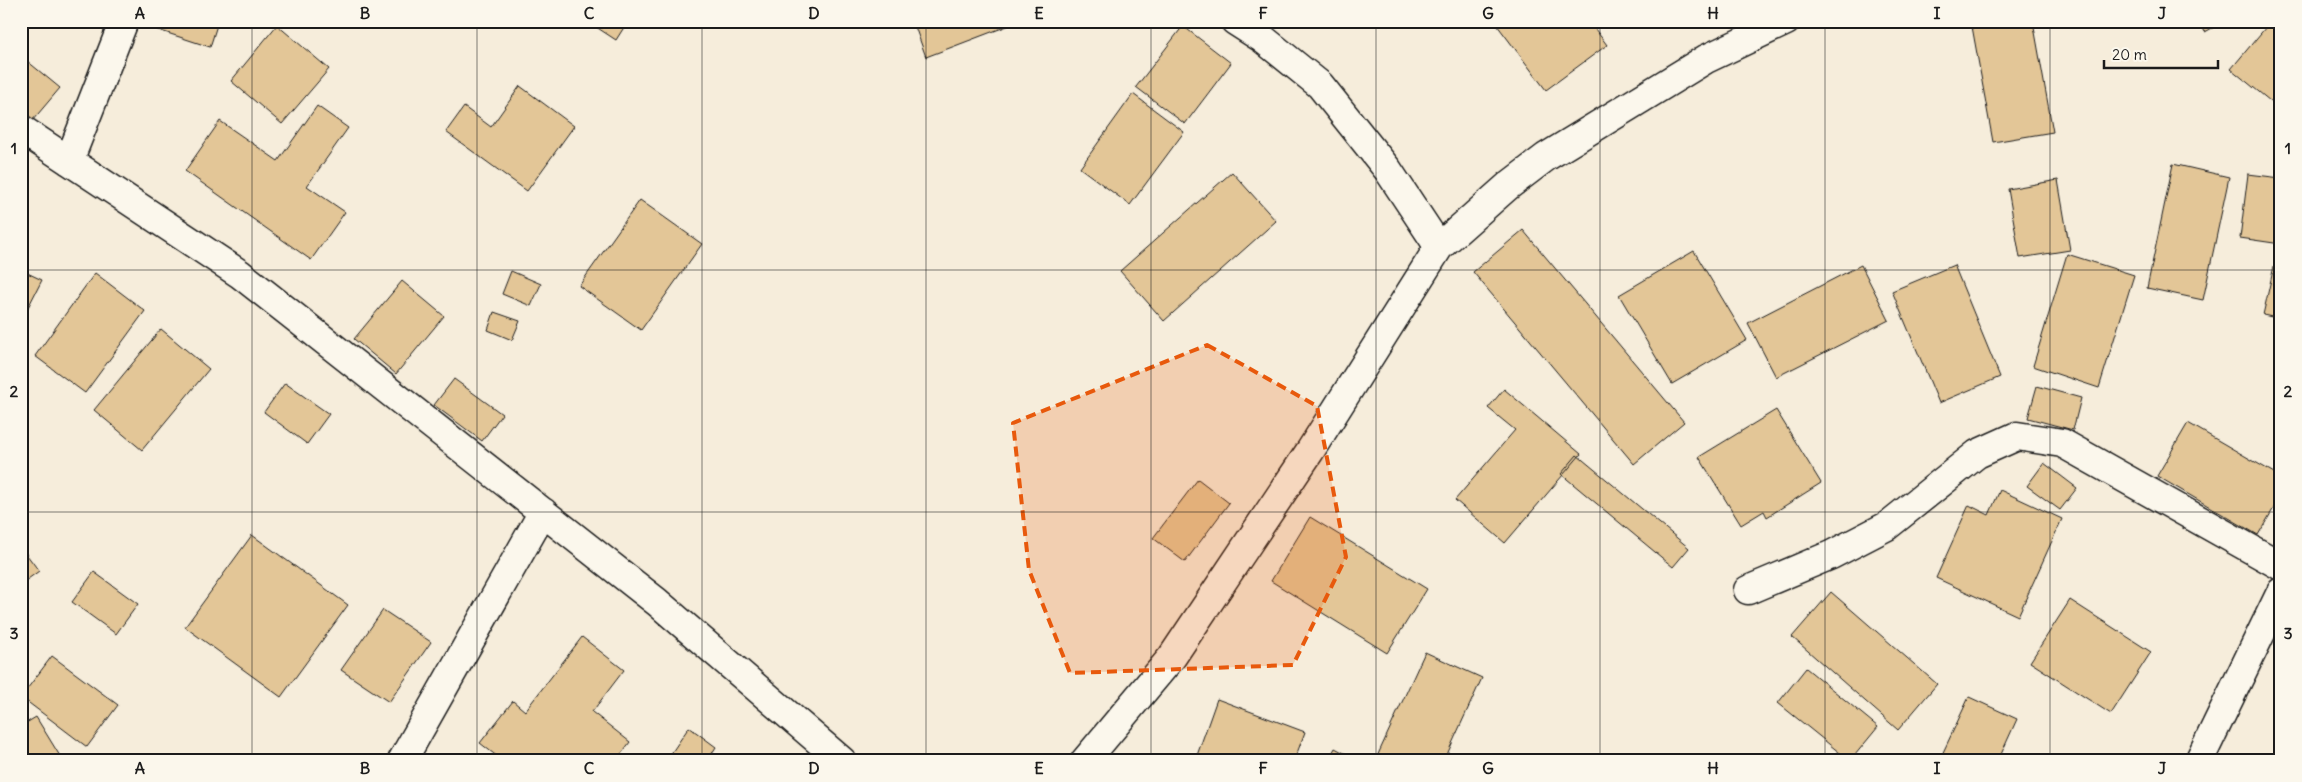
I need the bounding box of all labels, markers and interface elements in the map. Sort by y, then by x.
text: A [135,3,145,23]
text: B [360,3,371,23]
text: C [584,3,595,23]
text: D [808,3,820,23]
text: E [1034,3,1044,23]
text: F [1258,3,1268,23]
text: G [1482,3,1494,23]
text: H [1707,3,1719,23]
text: I [1934,3,1941,23]
text: J [2158,3,2167,23]
scale bar [2104,38,2218,70]
text: 20 m [2112,45,2147,64]
text: 1 [11,138,17,158]
text: 1 [2285,138,2291,158]
text: 2 [10,381,19,401]
text: 2 [2284,381,2293,401]
text: 3 [9,623,19,643]
text: 3 [2283,623,2293,643]
text: A [135,758,145,778]
text: B [360,758,371,778]
text: C [584,758,595,778]
text: D [808,758,820,778]
text: E [1034,758,1044,778]
text: F [1258,758,1268,778]
text: G [1482,758,1494,778]
text: H [1707,758,1719,778]
text: I [1934,758,1941,778]
text: J [2158,758,2167,778]

